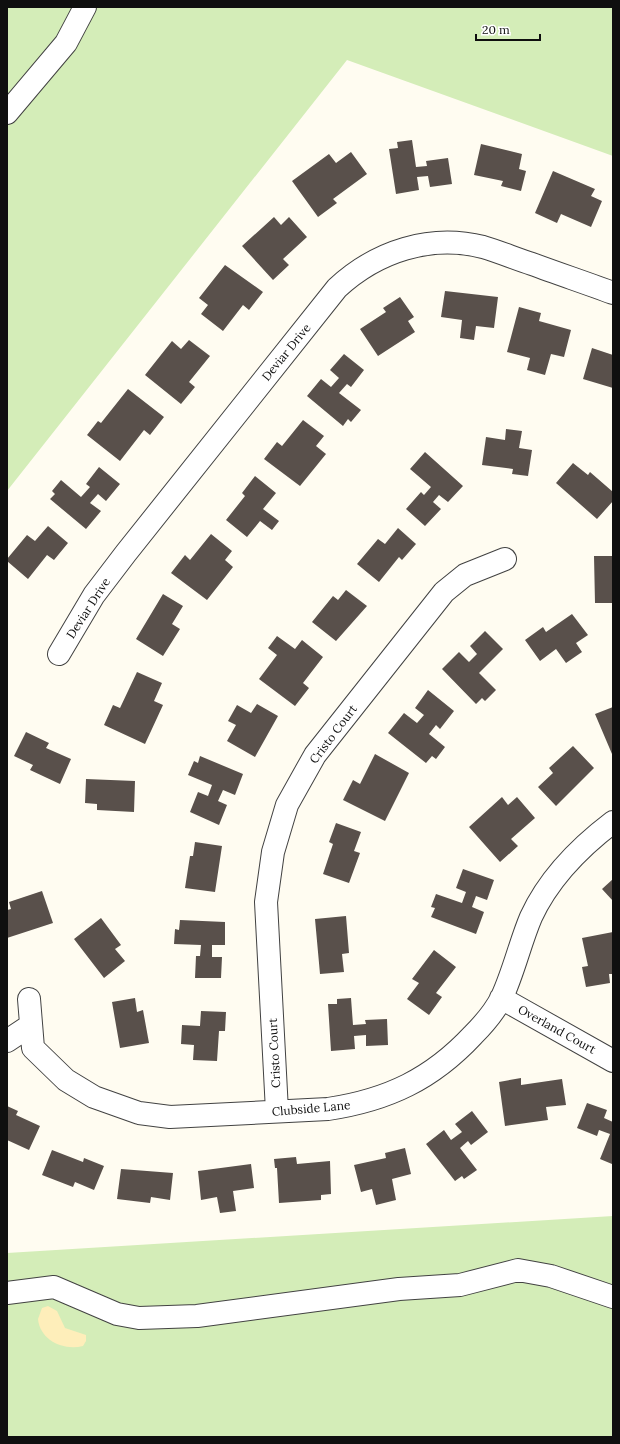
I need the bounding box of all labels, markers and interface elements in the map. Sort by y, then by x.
scale bar [476,16,540,42]
text: 20 m [482,22,510,37]
street label: Deviar Drive [258,320,314,384]
street label: Deviar Drive [63,574,113,641]
street label: Cristo Court [306,701,360,766]
street label: Overland Court [515,1001,599,1057]
street label: Cristo Court [265,1017,283,1088]
street label: Clubside Lane [271,1097,351,1119]

